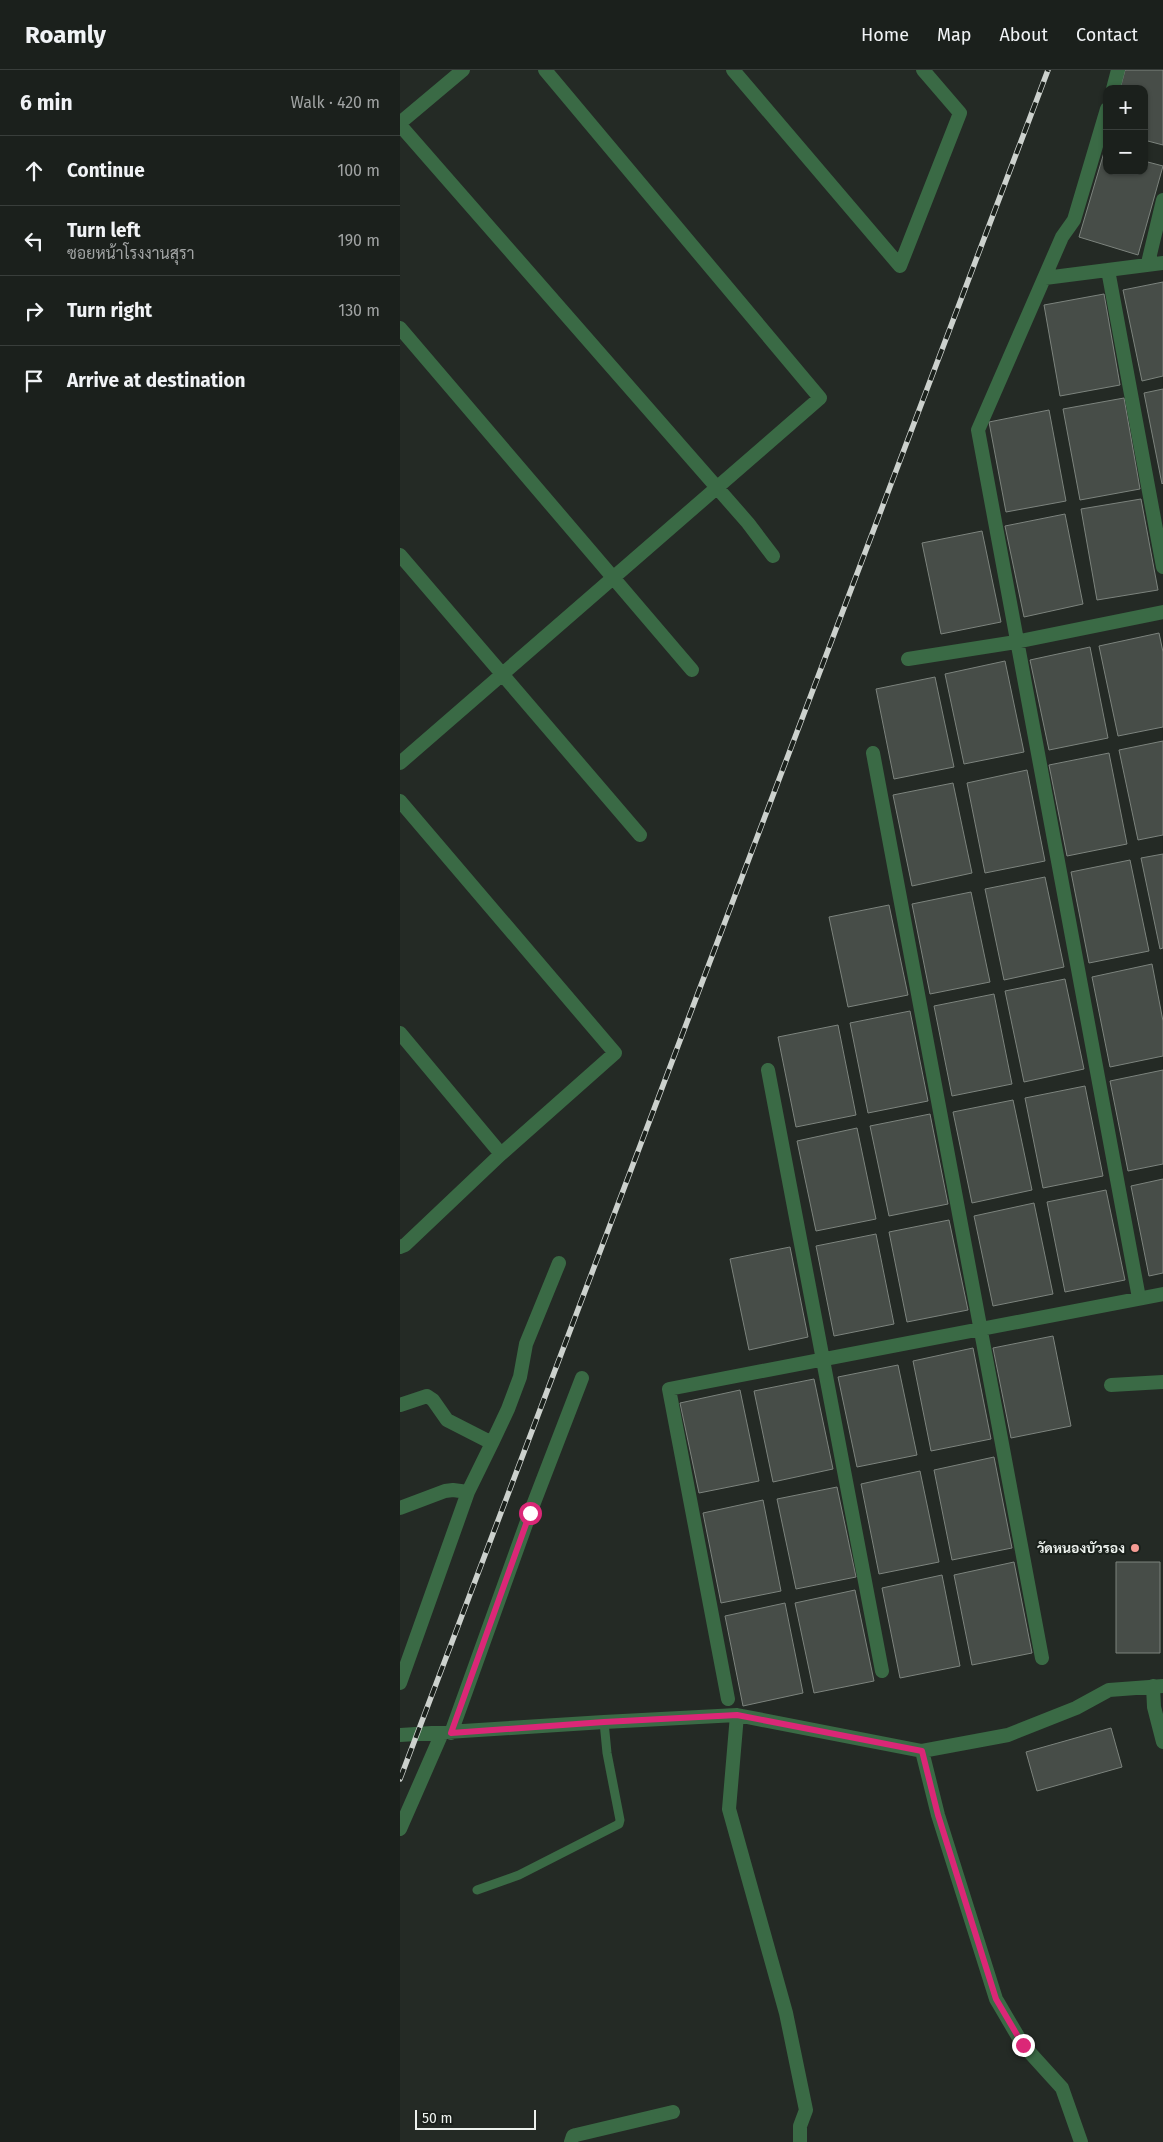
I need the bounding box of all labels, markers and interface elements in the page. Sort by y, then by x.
text: Roamly [25,21,106,49]
text: Home [861,24,909,46]
text: Map [937,24,971,46]
text: About [999,24,1048,46]
text: Contact [1076,24,1138,46]
map controls [1103,85,1148,175]
button: + [1103,85,1148,130]
text: 6 min [20,90,73,116]
text: Walk · 420 m [291,93,380,112]
button: − [1103,130,1148,175]
icon: ahead [20,157,48,185]
text: Continue [67,159,145,182]
text: 100 m [337,161,380,180]
text: Turn left [67,219,141,242]
icon: left [20,227,48,255]
text: 190 m [338,231,380,250]
text: ซอยหน้าโรงงานสุรา [67,244,195,263]
icon: right [20,297,48,325]
text: Turn right [67,299,152,322]
text: 130 m [338,301,380,320]
icon: arrive [20,367,48,395]
text: Arrive at destination [67,369,246,392]
route start [519,1502,542,1525]
place label: วัดหนองบัวรอง [1037,1540,1125,1557]
marker: วัดหนองบัวรอง [1129,1542,1141,1554]
route end [1012,2034,1035,2057]
scale bar [415,2107,536,2130]
text: 50 m [422,2110,453,2127]

